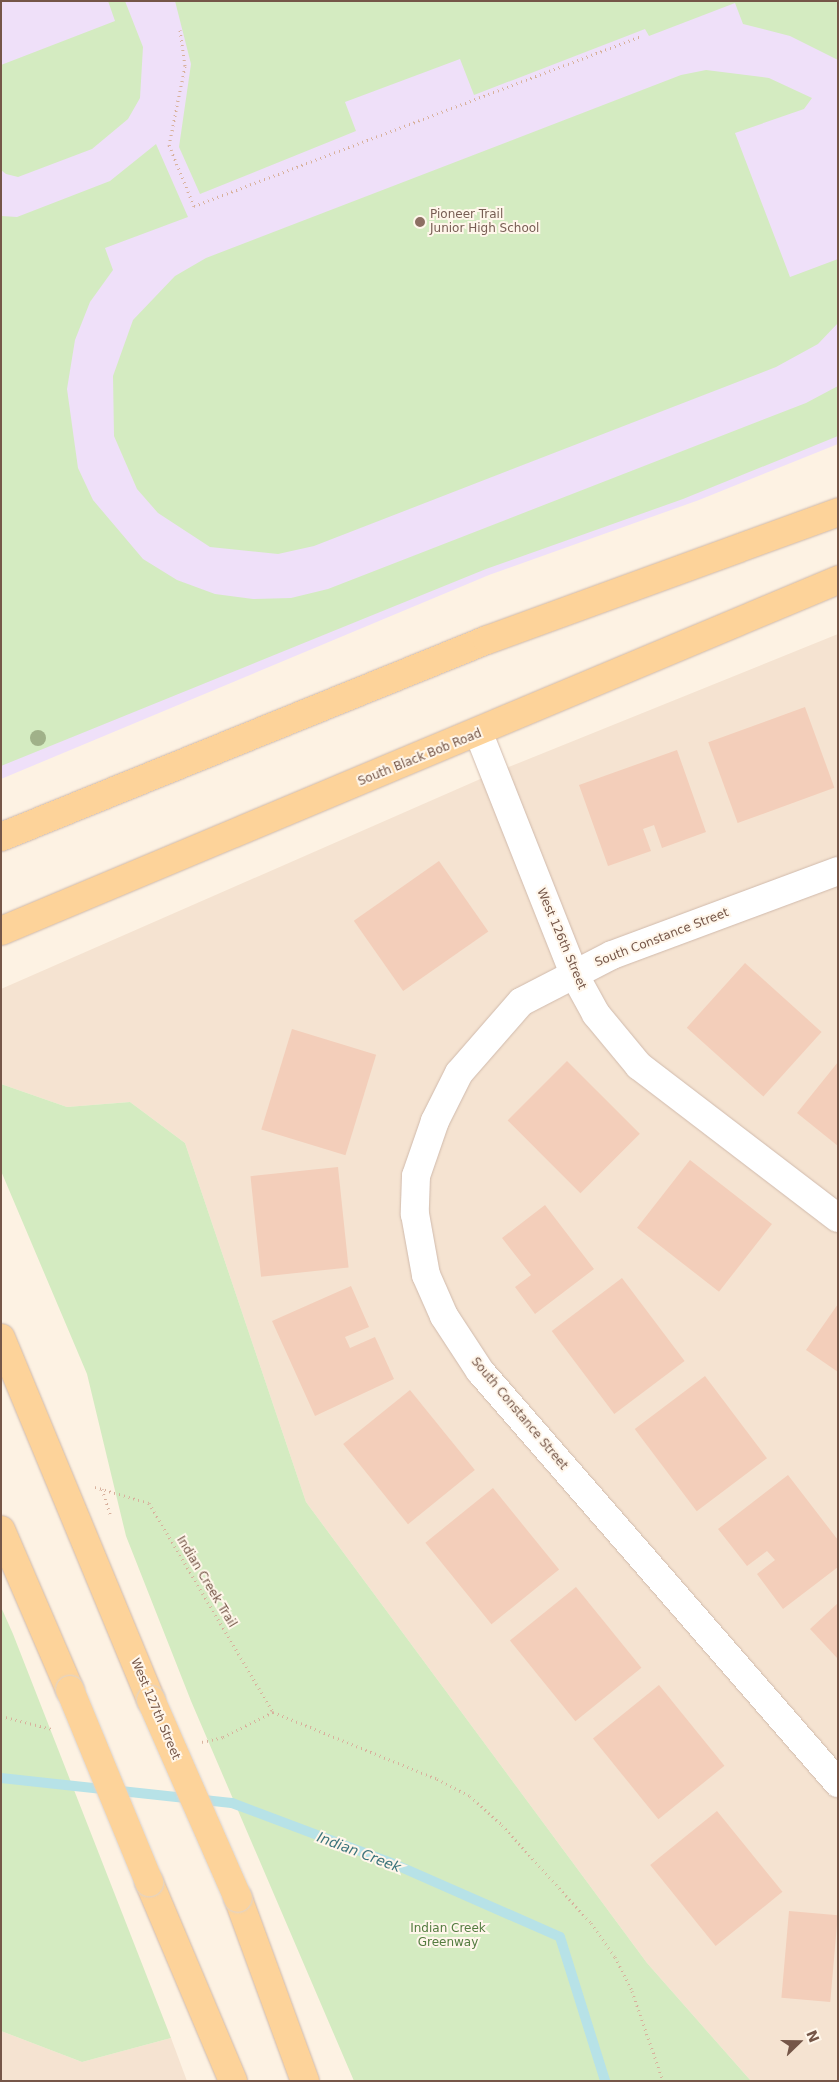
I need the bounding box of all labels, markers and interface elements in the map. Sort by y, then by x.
place label: Pioneer Trail Junior High School [430,208,539,236]
marker: Pioneer Trail Junior High School [414,216,426,228]
street label: South Black Bob Road [356,727,484,789]
street label: West 126th Street [533,886,589,992]
street label: South Constance Street [593,906,731,970]
street label: South Constance Street [468,1355,570,1473]
street label: Indian Creek Trail [173,1534,239,1630]
street label: West 127th Street [127,1656,183,1762]
water label: Indian Creek [315,1828,403,1876]
park label: Indian Creek Greenway [410,1922,486,1950]
north arrow [774,2017,824,2067]
text: N [803,2028,823,2045]

